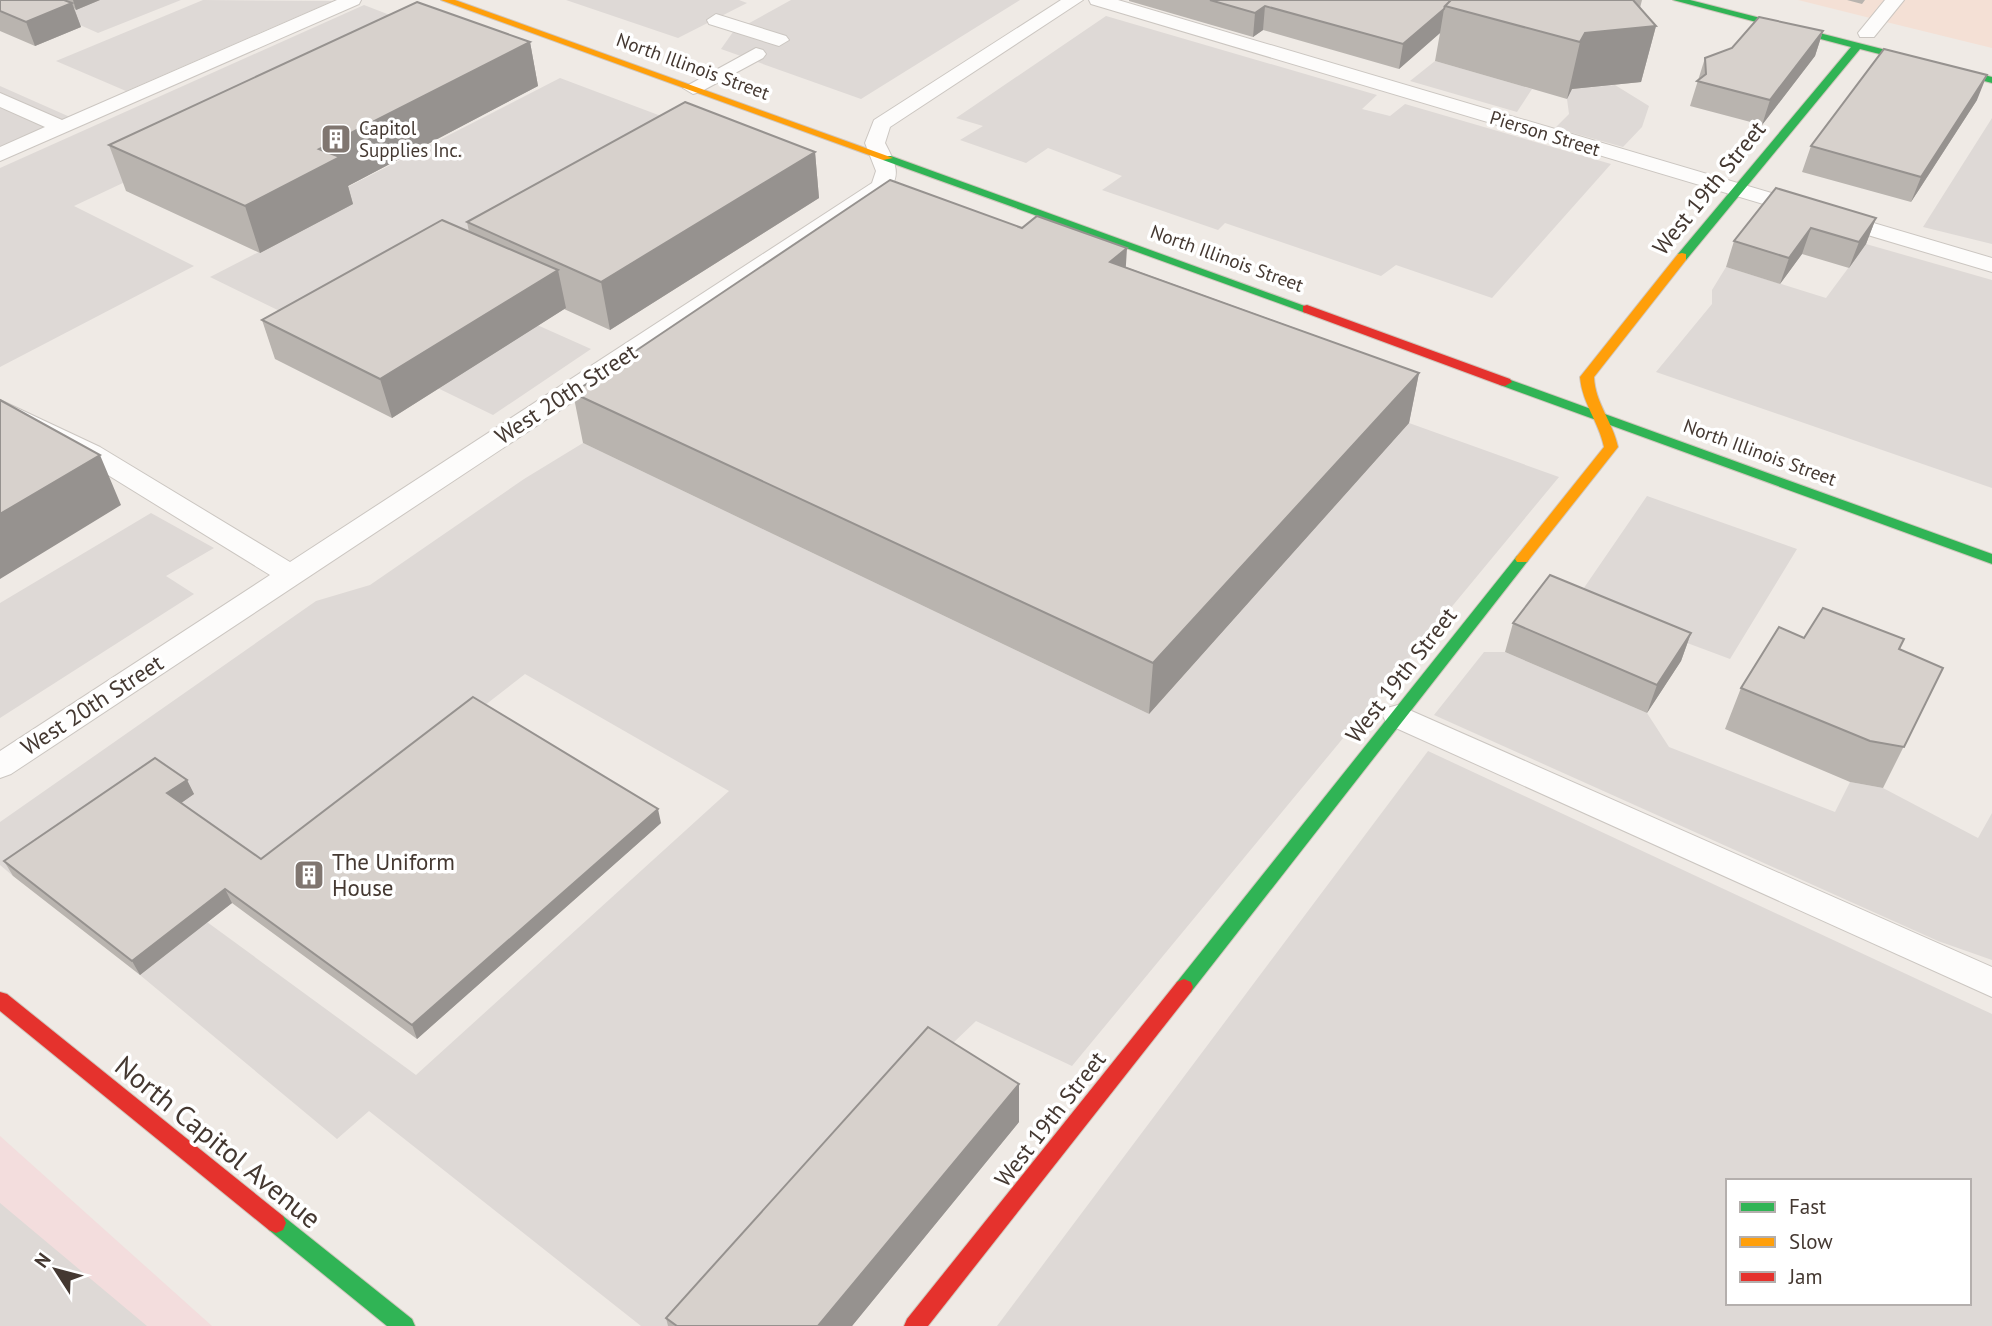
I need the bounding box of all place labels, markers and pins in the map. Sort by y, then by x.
place label: Capitol Supplies Inc. [359,116,462,162]
building icon: Capitol Supplies Inc. [319,122,353,156]
place label: The Uniform House [332,847,455,902]
building icon: The Uniform House [292,858,326,892]

